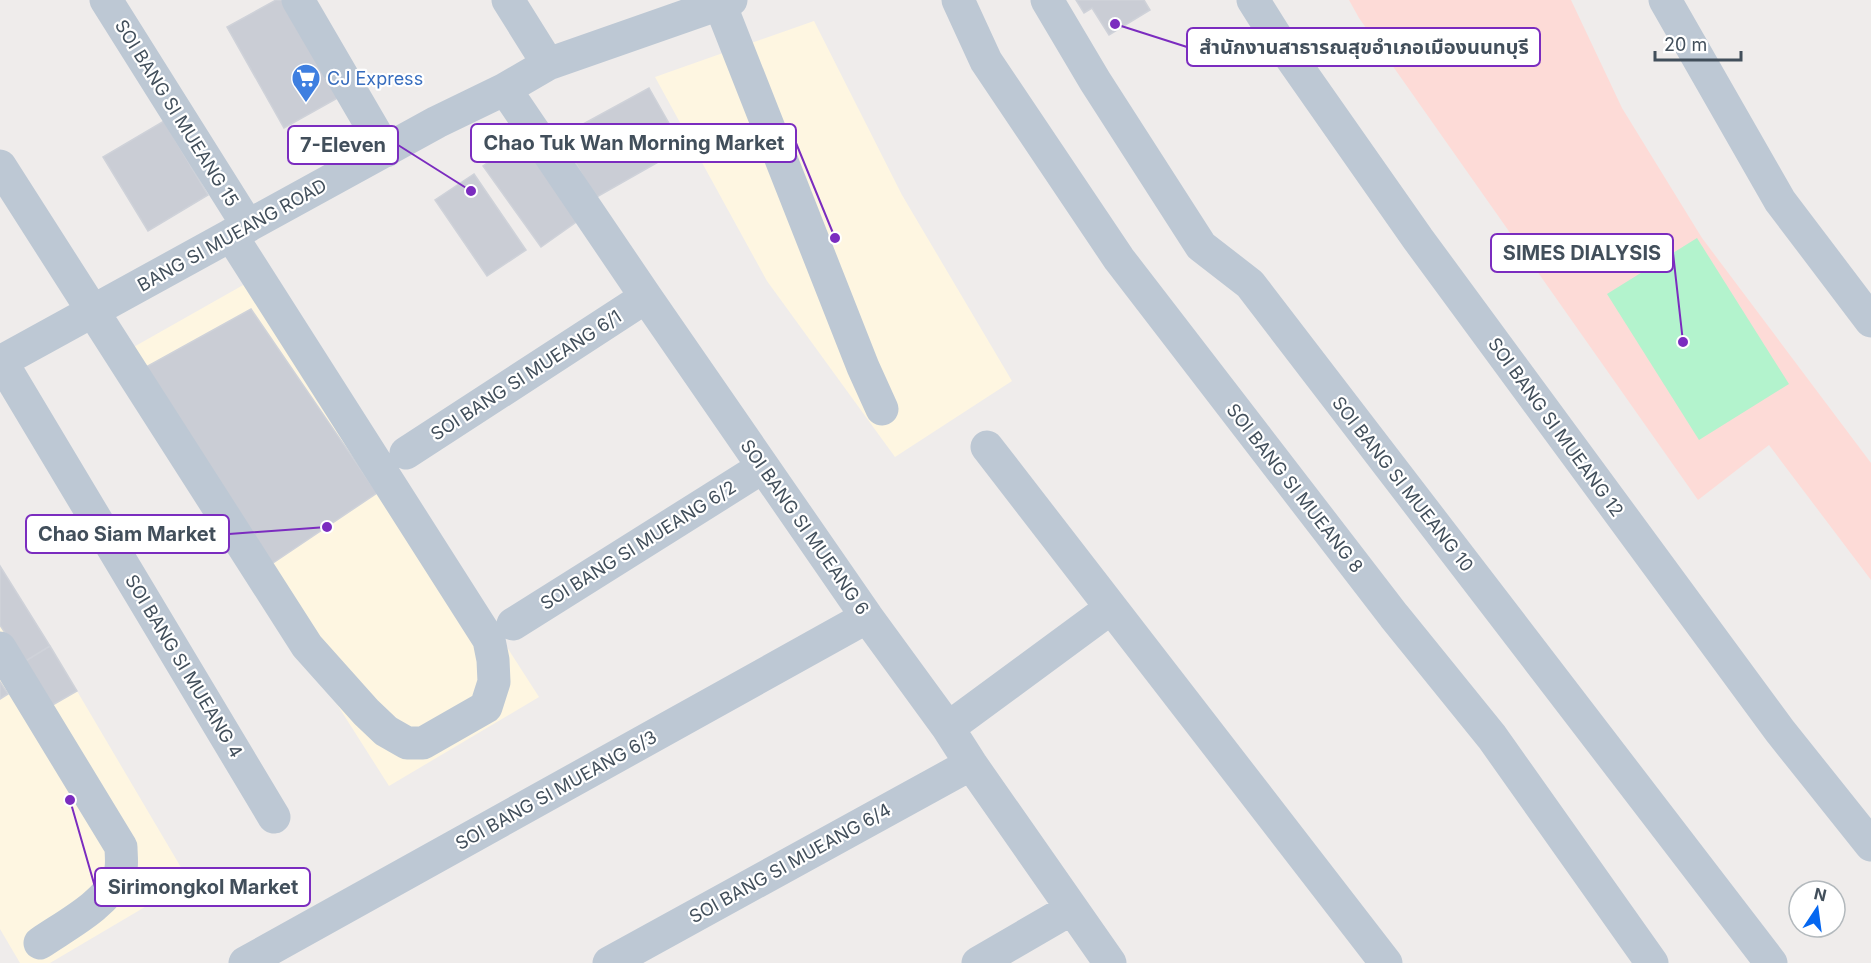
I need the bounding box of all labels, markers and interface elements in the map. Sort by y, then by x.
street label: SOI BANG SI MUEANG 15 [111,16,243,210]
scale bar [1655,24,1740,62]
callout: สำนักงานสาธารณสุขอำเภอเมืองนนทบุรี [1187,28,1540,66]
text: 20 m [1664,34,1707,55]
text: สำนักงานสาธารณสุขอำเภอเมืองนนทบุรี [1199,35,1529,59]
supermarket icon: CJ Express [290,62,322,104]
place label: CJ Express [327,68,423,89]
callout: Chao Tuk Wan Morning Market [471,124,796,162]
callout: 7-Eleven [288,126,398,164]
text: Chao Tuk Wan Morning Market [484,131,784,155]
text: 7-Eleven [300,133,386,157]
street label: BANG SI MUEANG ROAD [134,174,330,296]
callout: SIMES DIALYSIS [1491,234,1673,272]
text: SIMES DIALYSIS [1503,241,1661,265]
street label: SOI BANG SI MUEANG 6/1 [427,306,625,444]
street label: SOI BANG SI MUEANG 12 [1484,333,1628,521]
street label: SOI BANG SI MUEANG 10 [1328,392,1478,576]
street label: SOI BANG SI MUEANG 8 [1222,399,1368,577]
street label: SOI BANG SI MUEANG 6 [736,435,874,619]
street label: SOI BANG SI MUEANG 6/2 [536,476,740,614]
callout: Chao Siam Market [26,515,229,553]
text: Chao Siam Market [38,522,216,546]
street label: SOI BANG SI MUEANG 4 [121,571,247,761]
street label: SOI BANG SI MUEANG 6/3 [452,726,660,854]
street label: SOI BANG SI MUEANG 6/4 [686,799,894,927]
callout: Sirimongkol Market [95,868,310,906]
text: Sirimongkol Market [108,875,298,899]
north arrow [1787,879,1847,939]
text: N [1812,883,1829,906]

